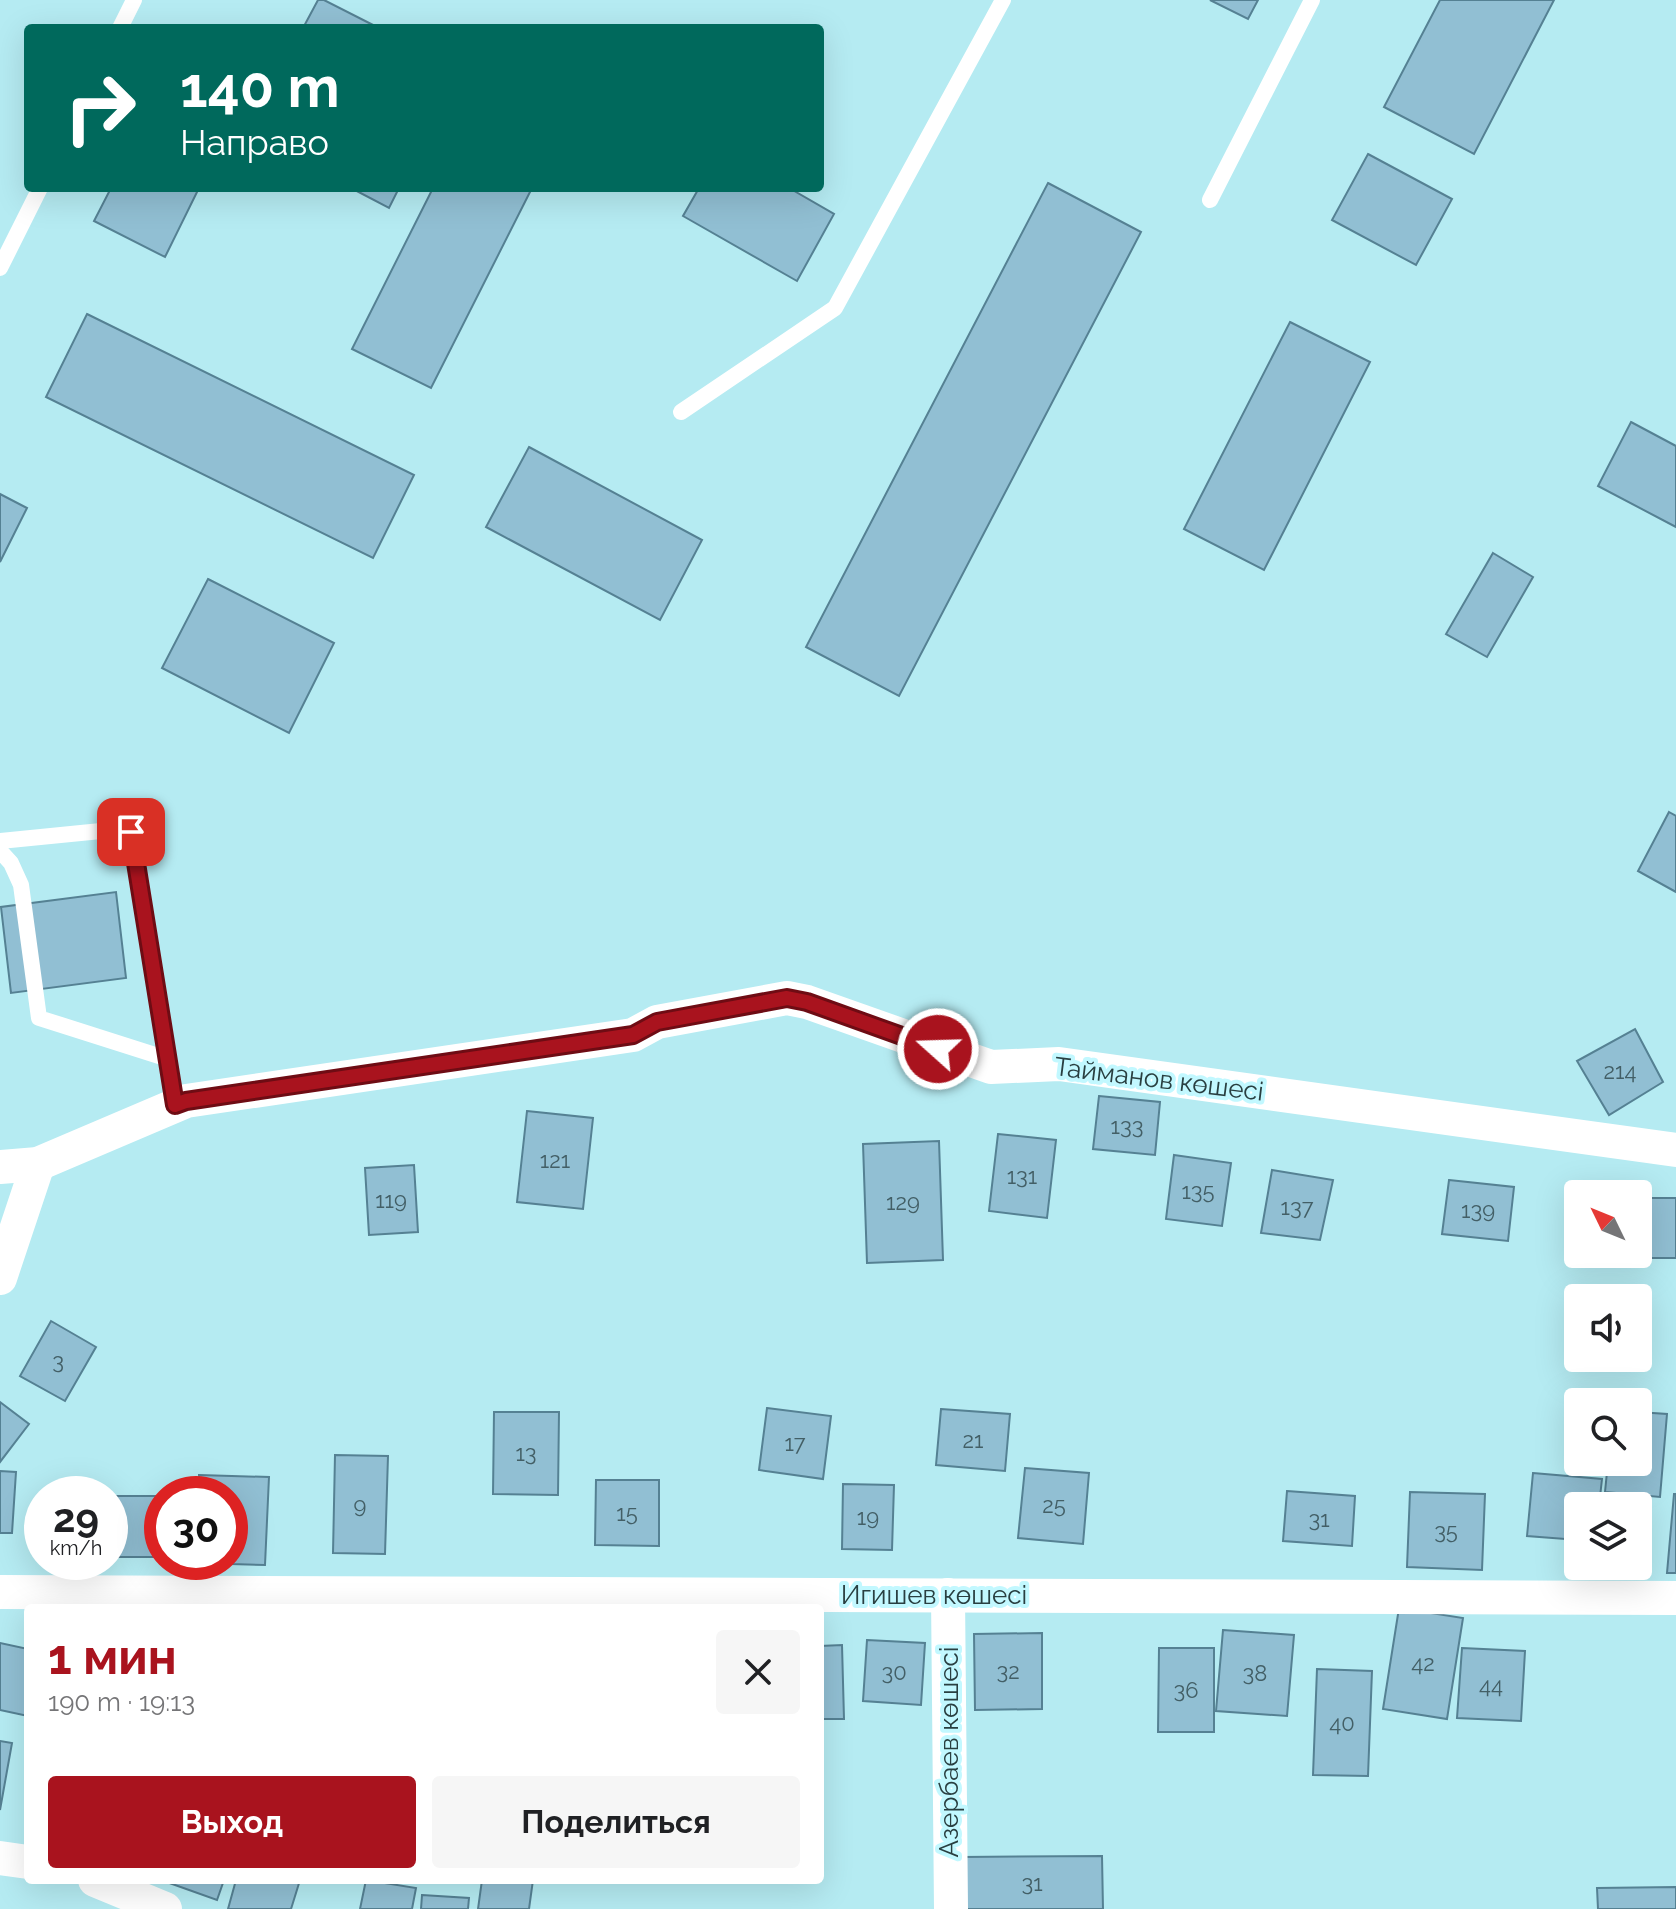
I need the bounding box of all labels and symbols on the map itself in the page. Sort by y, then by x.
pin [97,798,165,866]
position arrow [896,1007,980,1091]
street label: Тайманов көшесі [1053,1051,1265,1107]
house number: 214 [1604,1058,1636,1084]
house number: 133 [1111,1113,1143,1139]
house number: 121 [540,1147,570,1173]
house number: 131 [1007,1163,1037,1189]
house number: 135 [1181,1178,1215,1204]
north arrow [1564,1180,1652,1268]
house number: 119 [375,1187,407,1213]
house number: 129 [886,1189,920,1215]
house number: 137 [1281,1194,1314,1220]
house number: 139 [1461,1197,1495,1223]
house number: 3 [52,1348,64,1374]
house number: 21 [963,1427,983,1453]
house number: 17 [784,1430,806,1456]
house number: 13 [515,1440,537,1466]
speed limit sign: 30 [144,1476,248,1580]
house number: 9 [354,1492,366,1518]
house number: 25 [1042,1492,1066,1518]
house number: 15 [616,1500,638,1526]
house number: 19 [857,1504,879,1530]
house number: 31 [1308,1506,1330,1532]
house number: 35 [1434,1518,1458,1544]
street label: Игишев көшесі [841,1580,1027,1610]
street label: Азербаев көшесі [934,1647,964,1857]
house number: 42 [1411,1650,1435,1676]
house number: 32 [996,1658,1020,1684]
house number: 30 [881,1659,907,1685]
house number: 38 [1243,1660,1267,1686]
house number: 44 [1479,1672,1503,1698]
house number: 36 [1173,1677,1199,1703]
house number: 40 [1329,1710,1355,1736]
house number: 31 [1021,1870,1043,1896]

